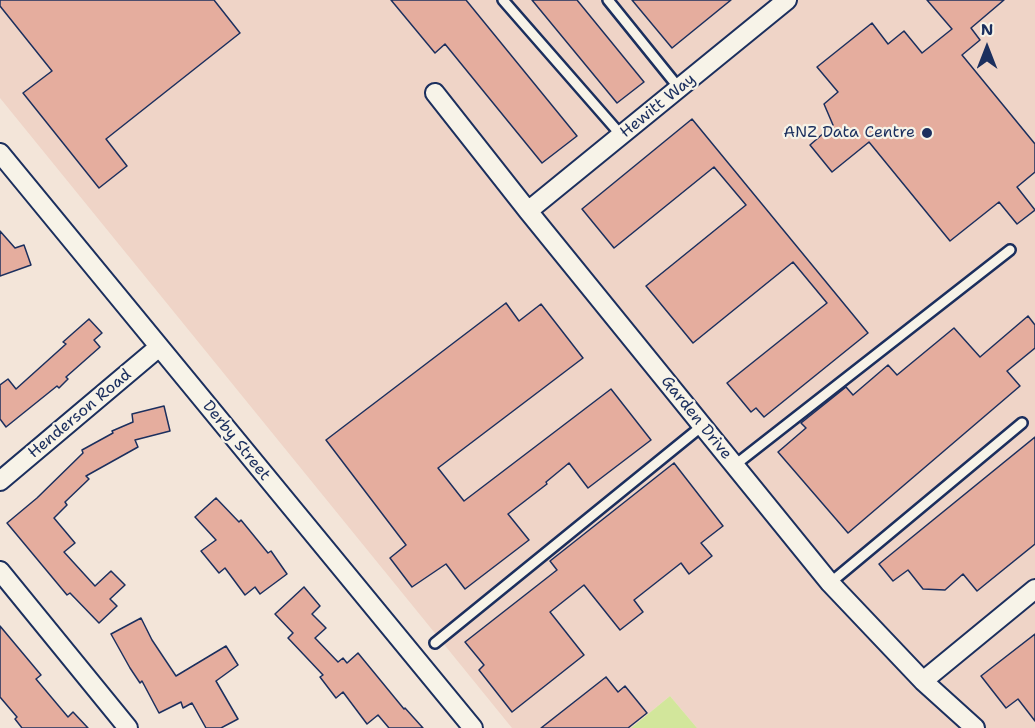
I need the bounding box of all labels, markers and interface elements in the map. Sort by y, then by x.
north arrow [957,18,1017,78]
text: N [981,19,993,40]
street label: Hewitt Way [616,70,700,142]
place label: ANZ Data Centre [784,123,915,143]
marker: ANZ Data Centre [920,126,934,140]
street label: Henderson Road [25,365,135,463]
street label: Garden Drive [656,372,736,464]
street label: Derby Street [198,397,274,485]

